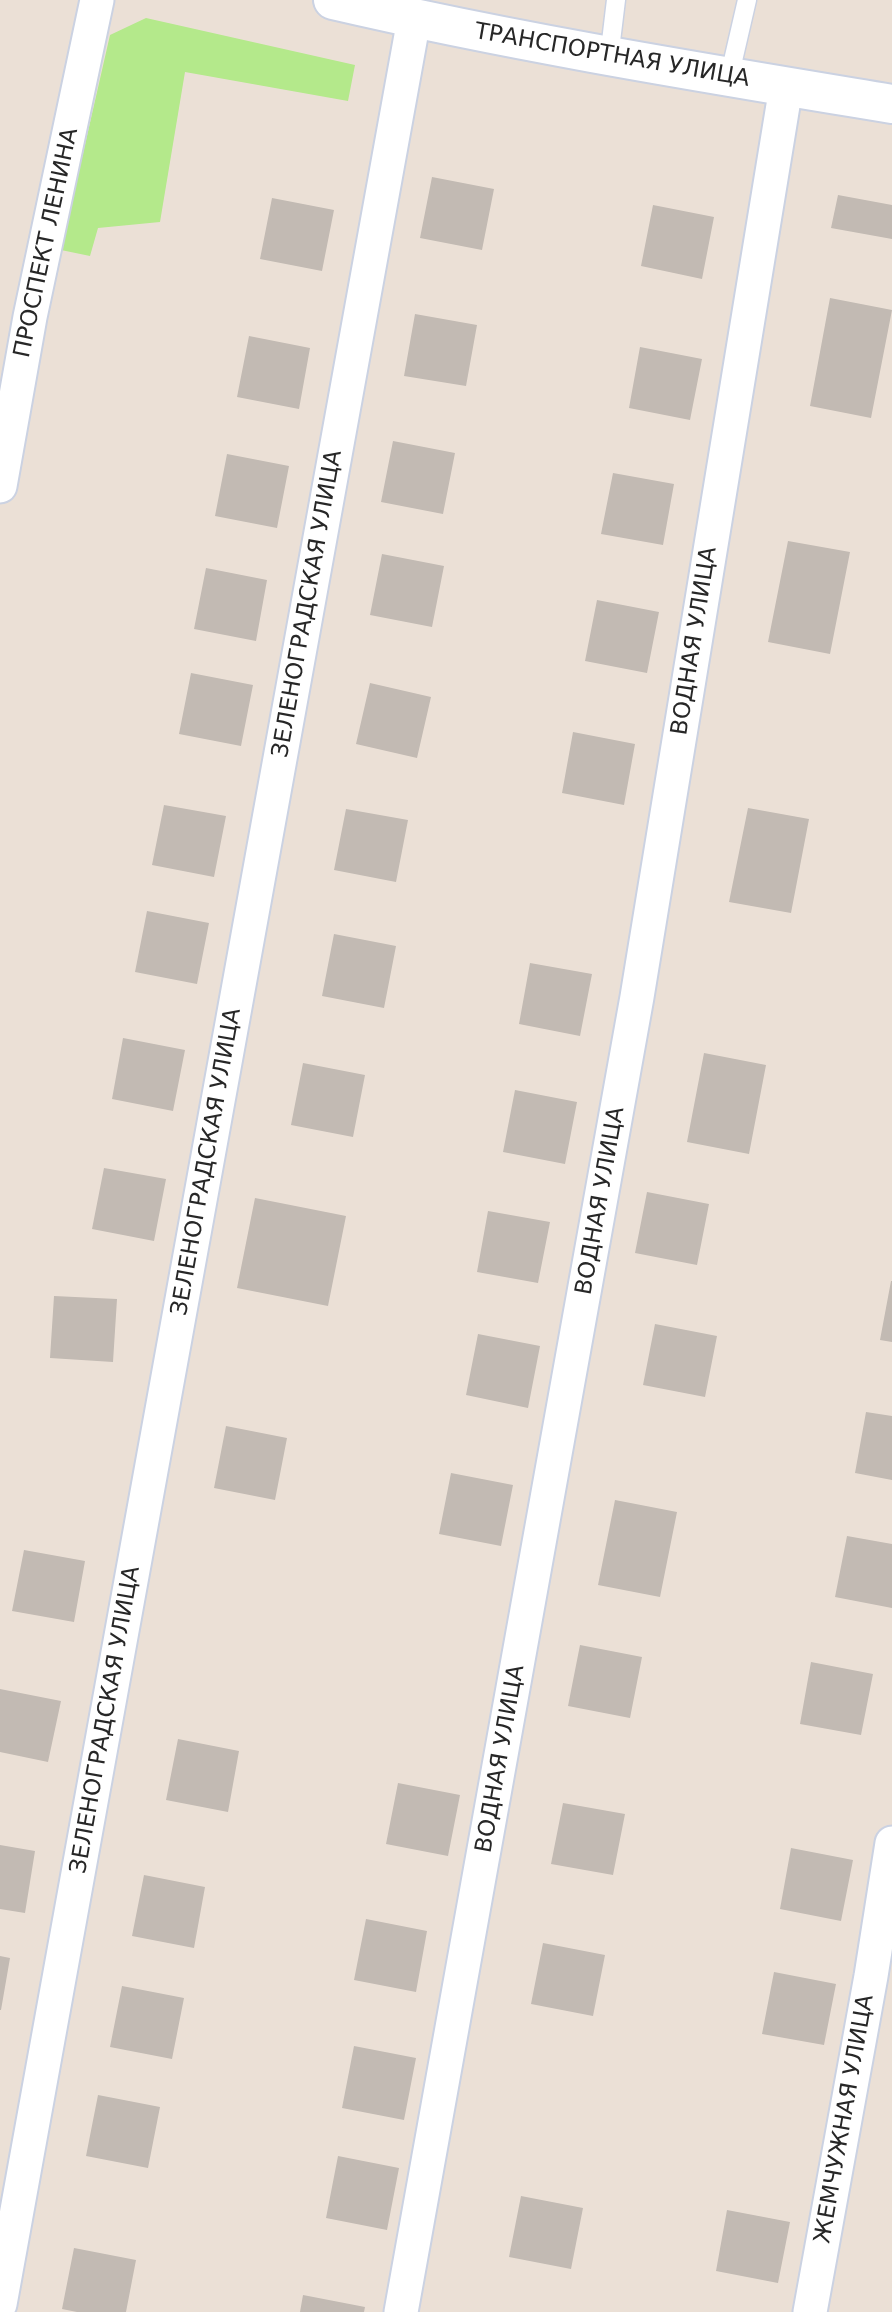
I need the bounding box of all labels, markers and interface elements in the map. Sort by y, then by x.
street label: ТРАНСПОРТНАЯ УЛИЦА [472,18,752,94]
street label: ПРОСПЕКТ ЛЕНИНА [9,126,85,360]
street label: ЗЕЛЕНОГРАДСКАЯ УЛИЦА [267,448,349,760]
street label: ВОДНАЯ УЛИЦА [666,545,724,737]
street label: ЗЕЛЕНОГРАДСКАЯ УЛИЦА [166,1006,248,1318]
street label: ВОДНАЯ УЛИЦА [571,1105,631,1297]
street label: ЗЕЛЕНОГРАДСКАЯ УЛИЦА [65,1564,147,1876]
street label: ВОДНАЯ УЛИЦА [471,1663,531,1855]
street label: ЖЕМЧУЖНАЯ УЛИЦА [810,1992,880,2246]

